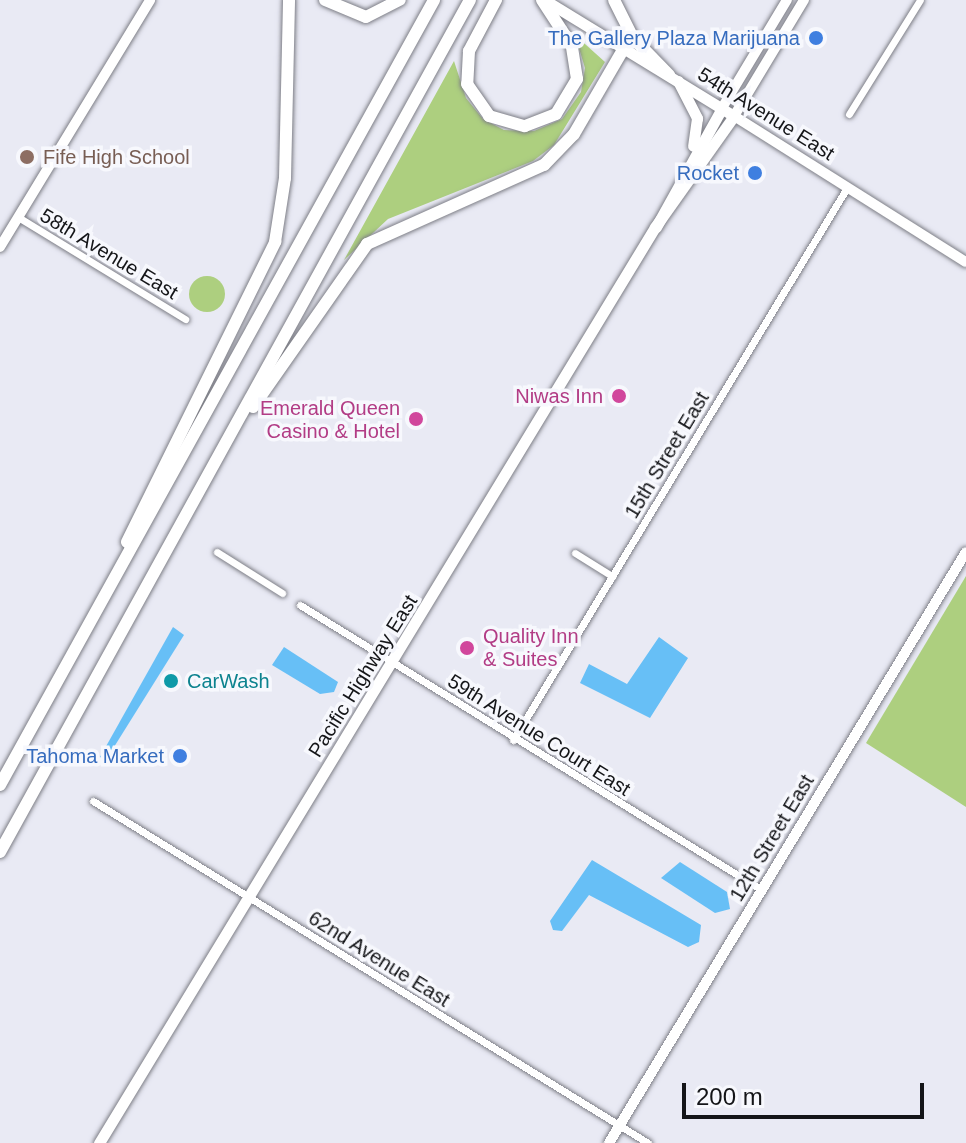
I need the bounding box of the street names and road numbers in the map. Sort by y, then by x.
street label: 54th Avenue East [693,62,839,166]
street label: 58th Avenue East [35,203,183,305]
street label: 15th Street East [620,387,714,523]
street label: Pacific Highway East [303,590,423,762]
street label: 59th Avenue Court East [443,669,635,801]
street label: 12th Street East [725,770,819,906]
street label: 62nd Avenue East [303,906,455,1012]

